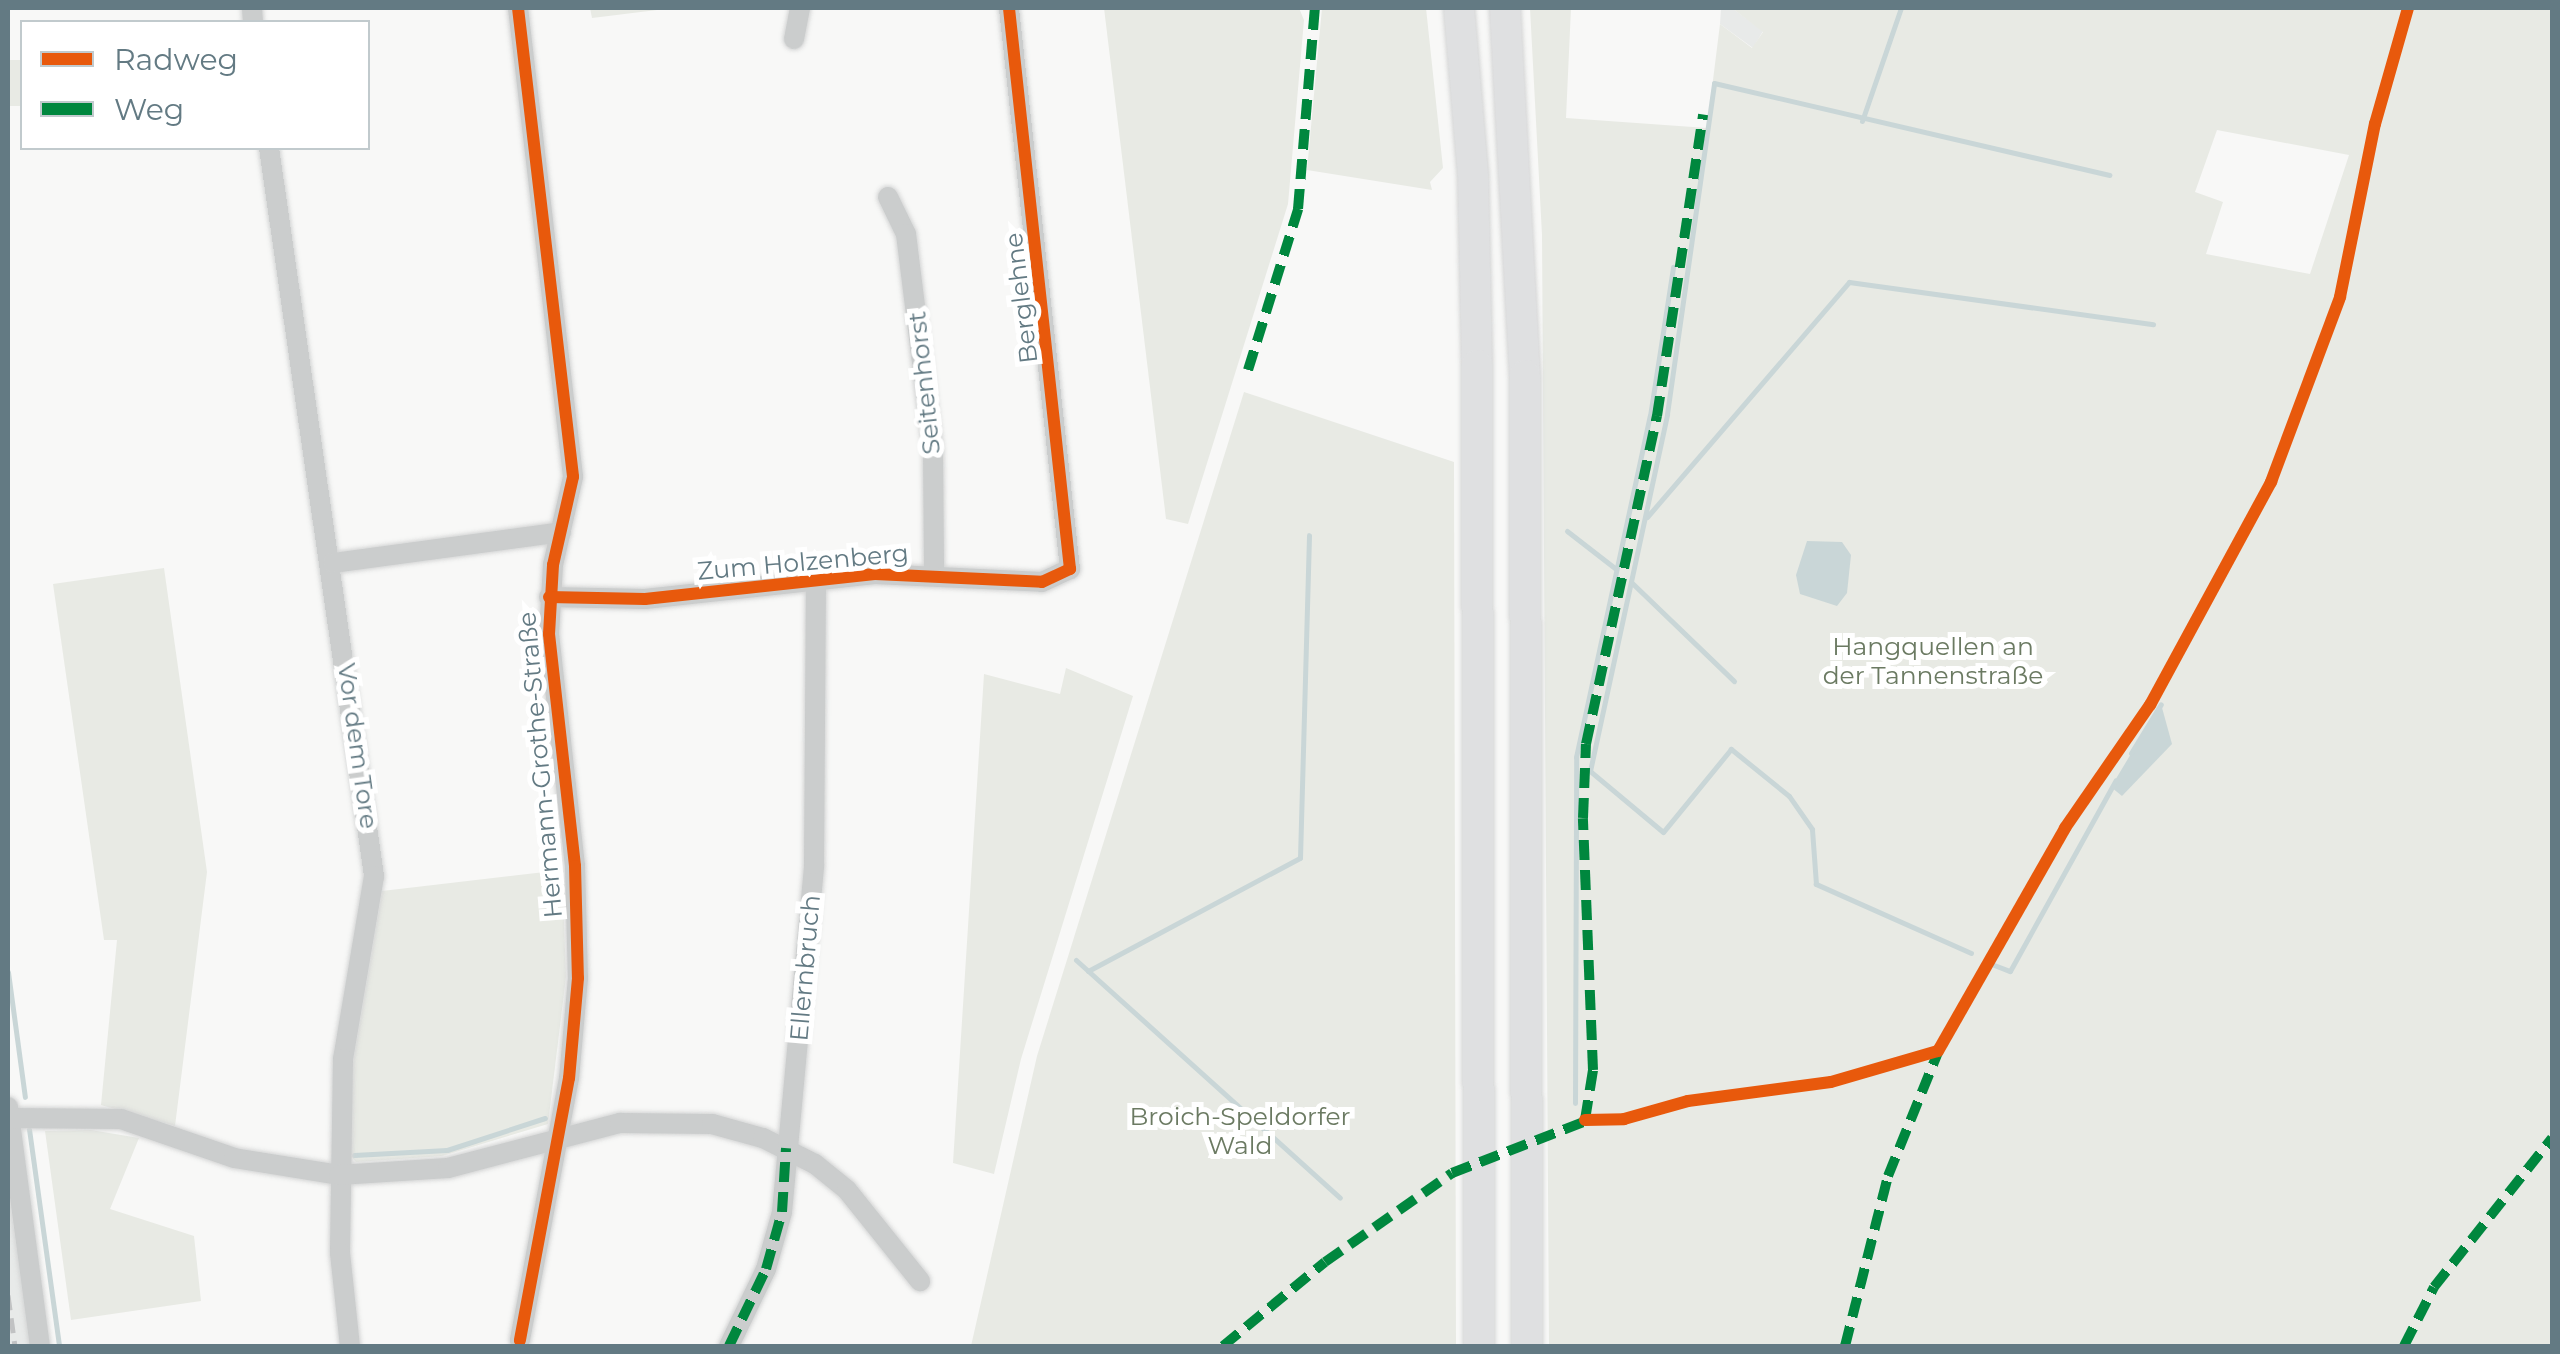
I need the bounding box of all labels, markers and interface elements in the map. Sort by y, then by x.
legend [20,20,370,150]
text: Radweg [114,41,238,78]
text: Weg [114,91,184,128]
street label: Berglehne [998,231,1044,365]
street label: Seitenhorst [902,310,946,456]
street label: Zum Holzenberg [696,538,910,586]
street label: Hermann-Grothe-Straße [512,611,568,919]
park label: Hangquellen an der Tannenstraße [1823,632,2043,691]
street label: Vor dem Tore [332,661,384,831]
street label: Ellernbruch [784,894,826,1042]
park label: Broich-Speldorfer Wald [1129,1102,1351,1161]

